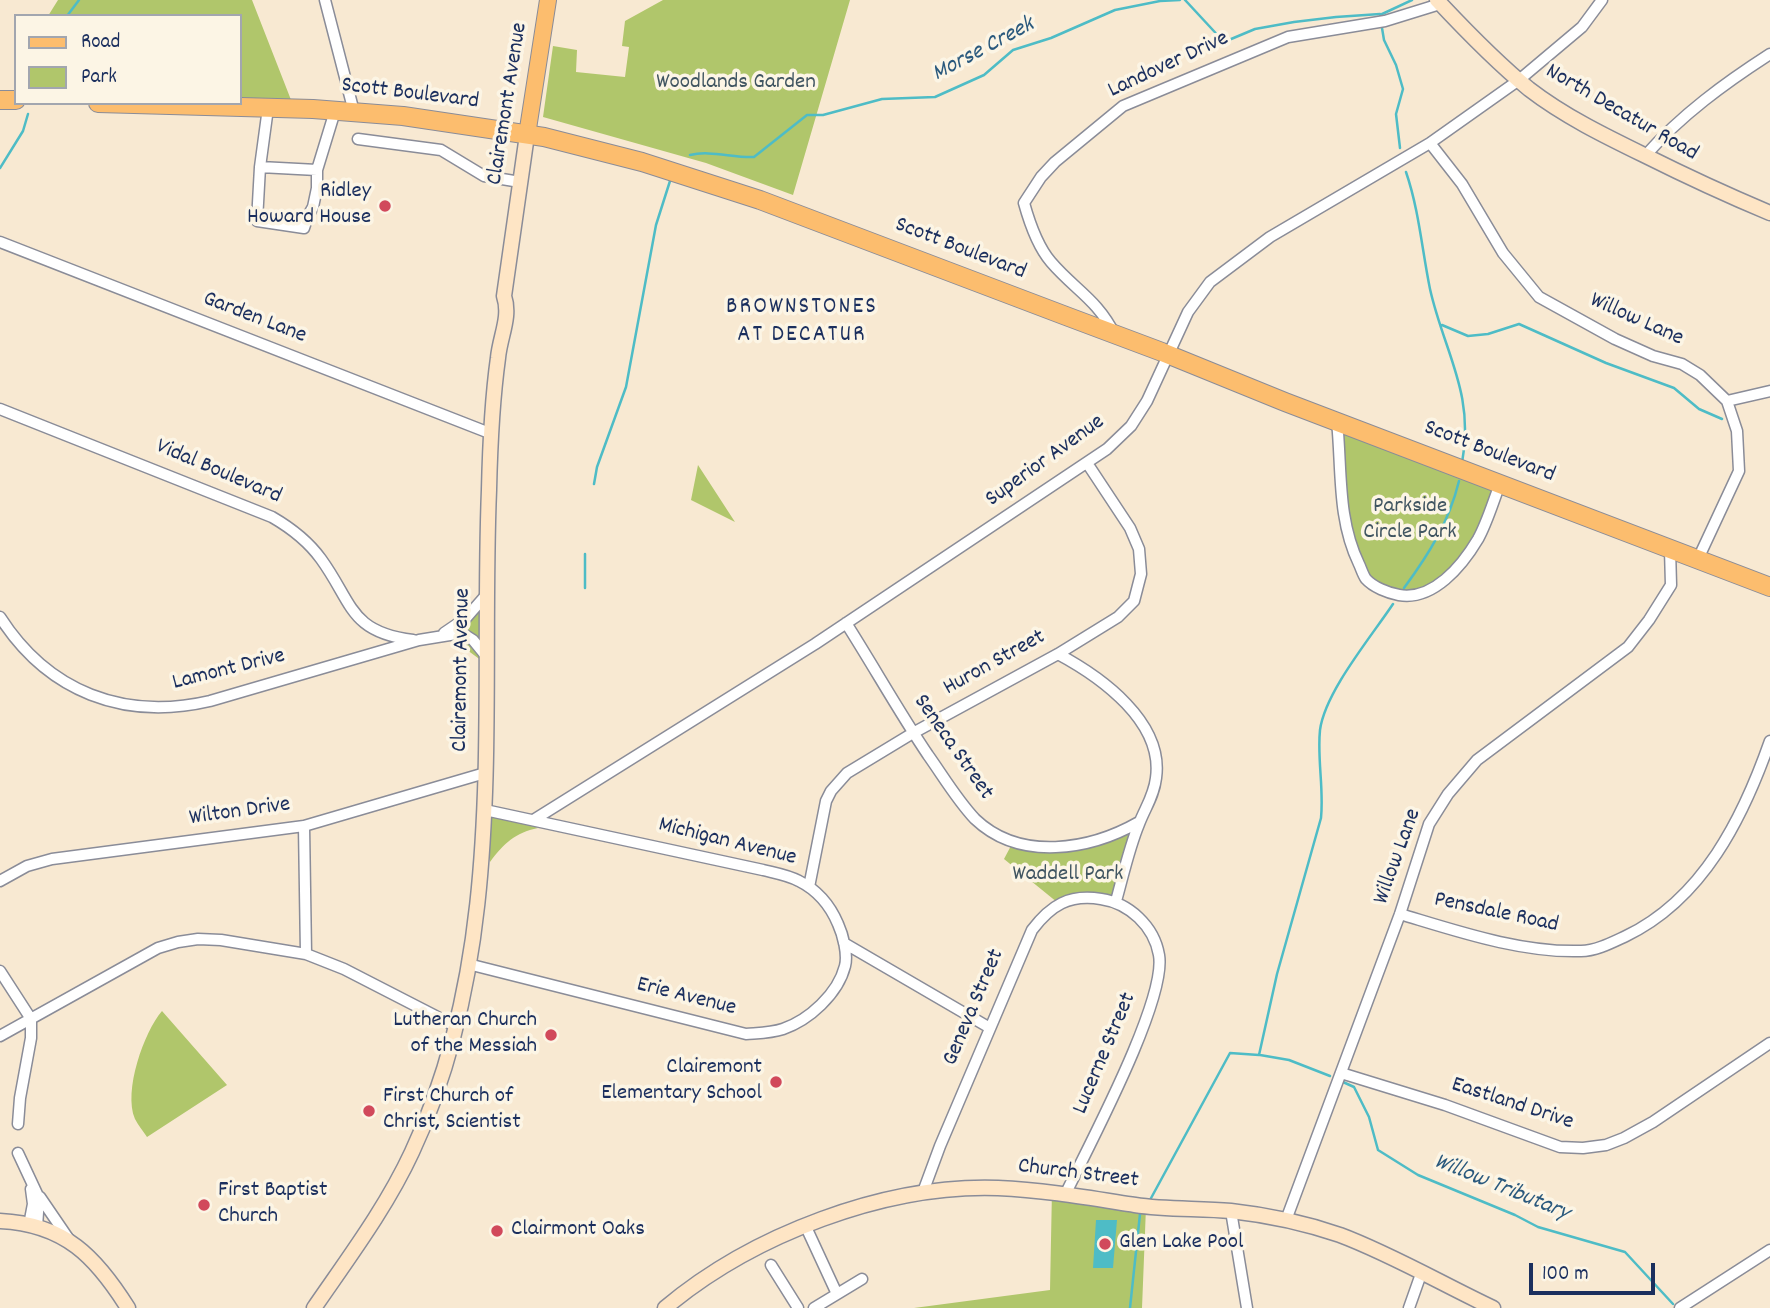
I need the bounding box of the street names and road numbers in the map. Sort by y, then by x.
street label: Clairemont Avenue [483,21,535,187]
street label: Landover Drive [1104,26,1234,106]
street label: North Decatur Road [1540,59,1702,169]
street label: Scott Boulevard [340,73,480,117]
street label: Scott Boulevard [891,212,1029,288]
street label: Garden Lane [198,287,310,351]
street label: Willow Lane [1585,288,1687,354]
street label: Superior Avenue [981,410,1111,514]
street label: Scott Boulevard [1420,415,1558,491]
street label: Vidal Boulevard [151,434,285,512]
street label: Clairemont Avenue [448,588,478,752]
street label: Huron Street [939,625,1051,703]
street label: Lamont Drive [170,644,288,698]
street label: Seneca Street [906,690,998,806]
street label: Wilton Drive [188,792,292,834]
street label: Willow Lane [1369,805,1429,909]
street label: Michigan Avenue [655,813,799,873]
street label: Pensdale Road [1431,887,1561,941]
street label: Geneva Street [938,946,1012,1070]
street label: Erie Avenue [633,972,739,1024]
street label: Lucerne Street [1068,989,1144,1119]
street label: Eastland Drive [1448,1072,1576,1138]
street label: Church Street [1016,1154,1140,1196]

